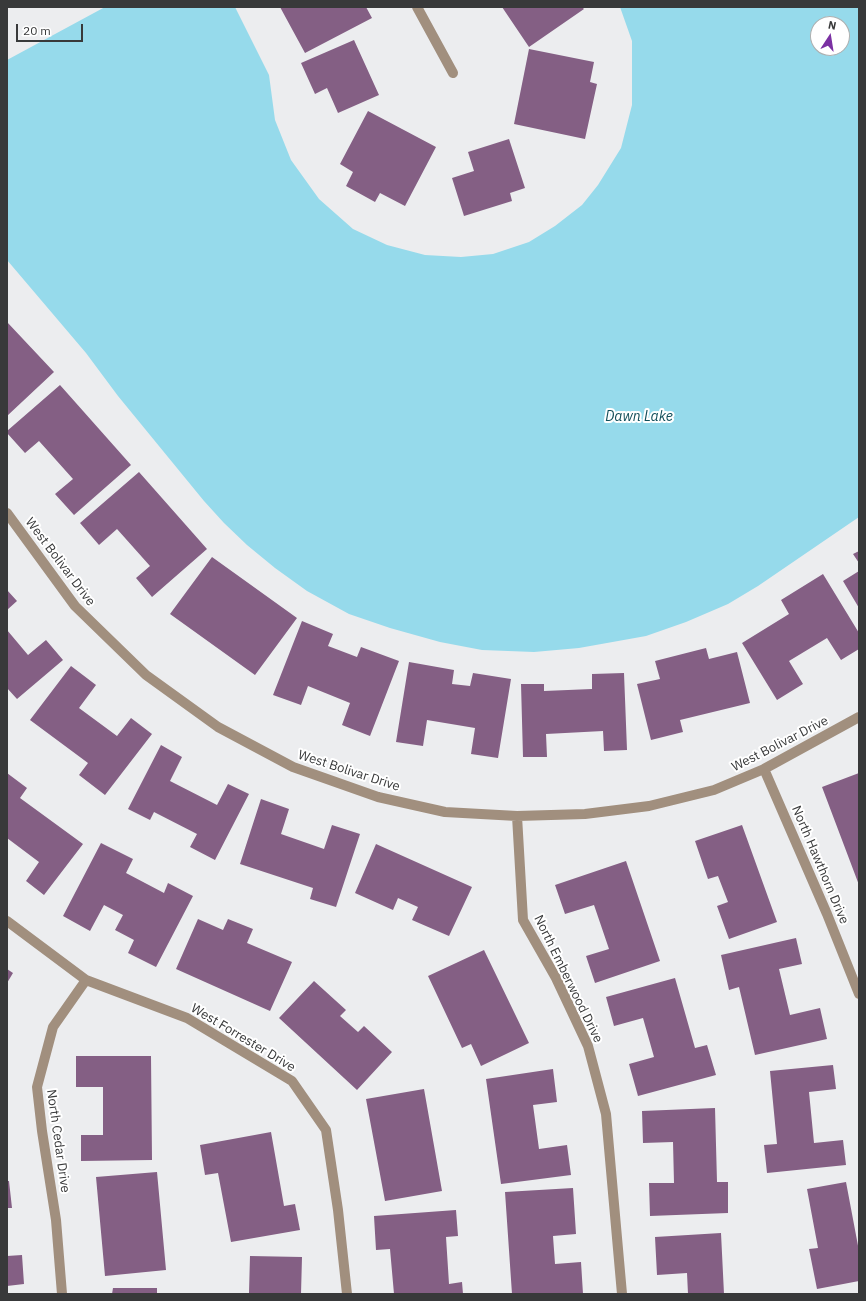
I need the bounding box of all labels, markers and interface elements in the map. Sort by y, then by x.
scale bar [18,16,85,42]
north arrow [810,16,850,56]
text: N [827,18,838,33]
text: 20 m [23,23,51,38]
water label: Dawn Lake [605,409,673,425]
street label: West Bolivar Drive [22,515,98,609]
street label: West Bolivar Drive [729,713,831,775]
street label: West Bolivar Drive [296,747,402,795]
street label: North Hawthorn Drive [788,803,852,927]
street label: North Emberwood Drive [530,913,606,1045]
street label: West Forrester Drive [188,1001,298,1075]
street label: North Cedar Drive [43,1088,73,1194]

